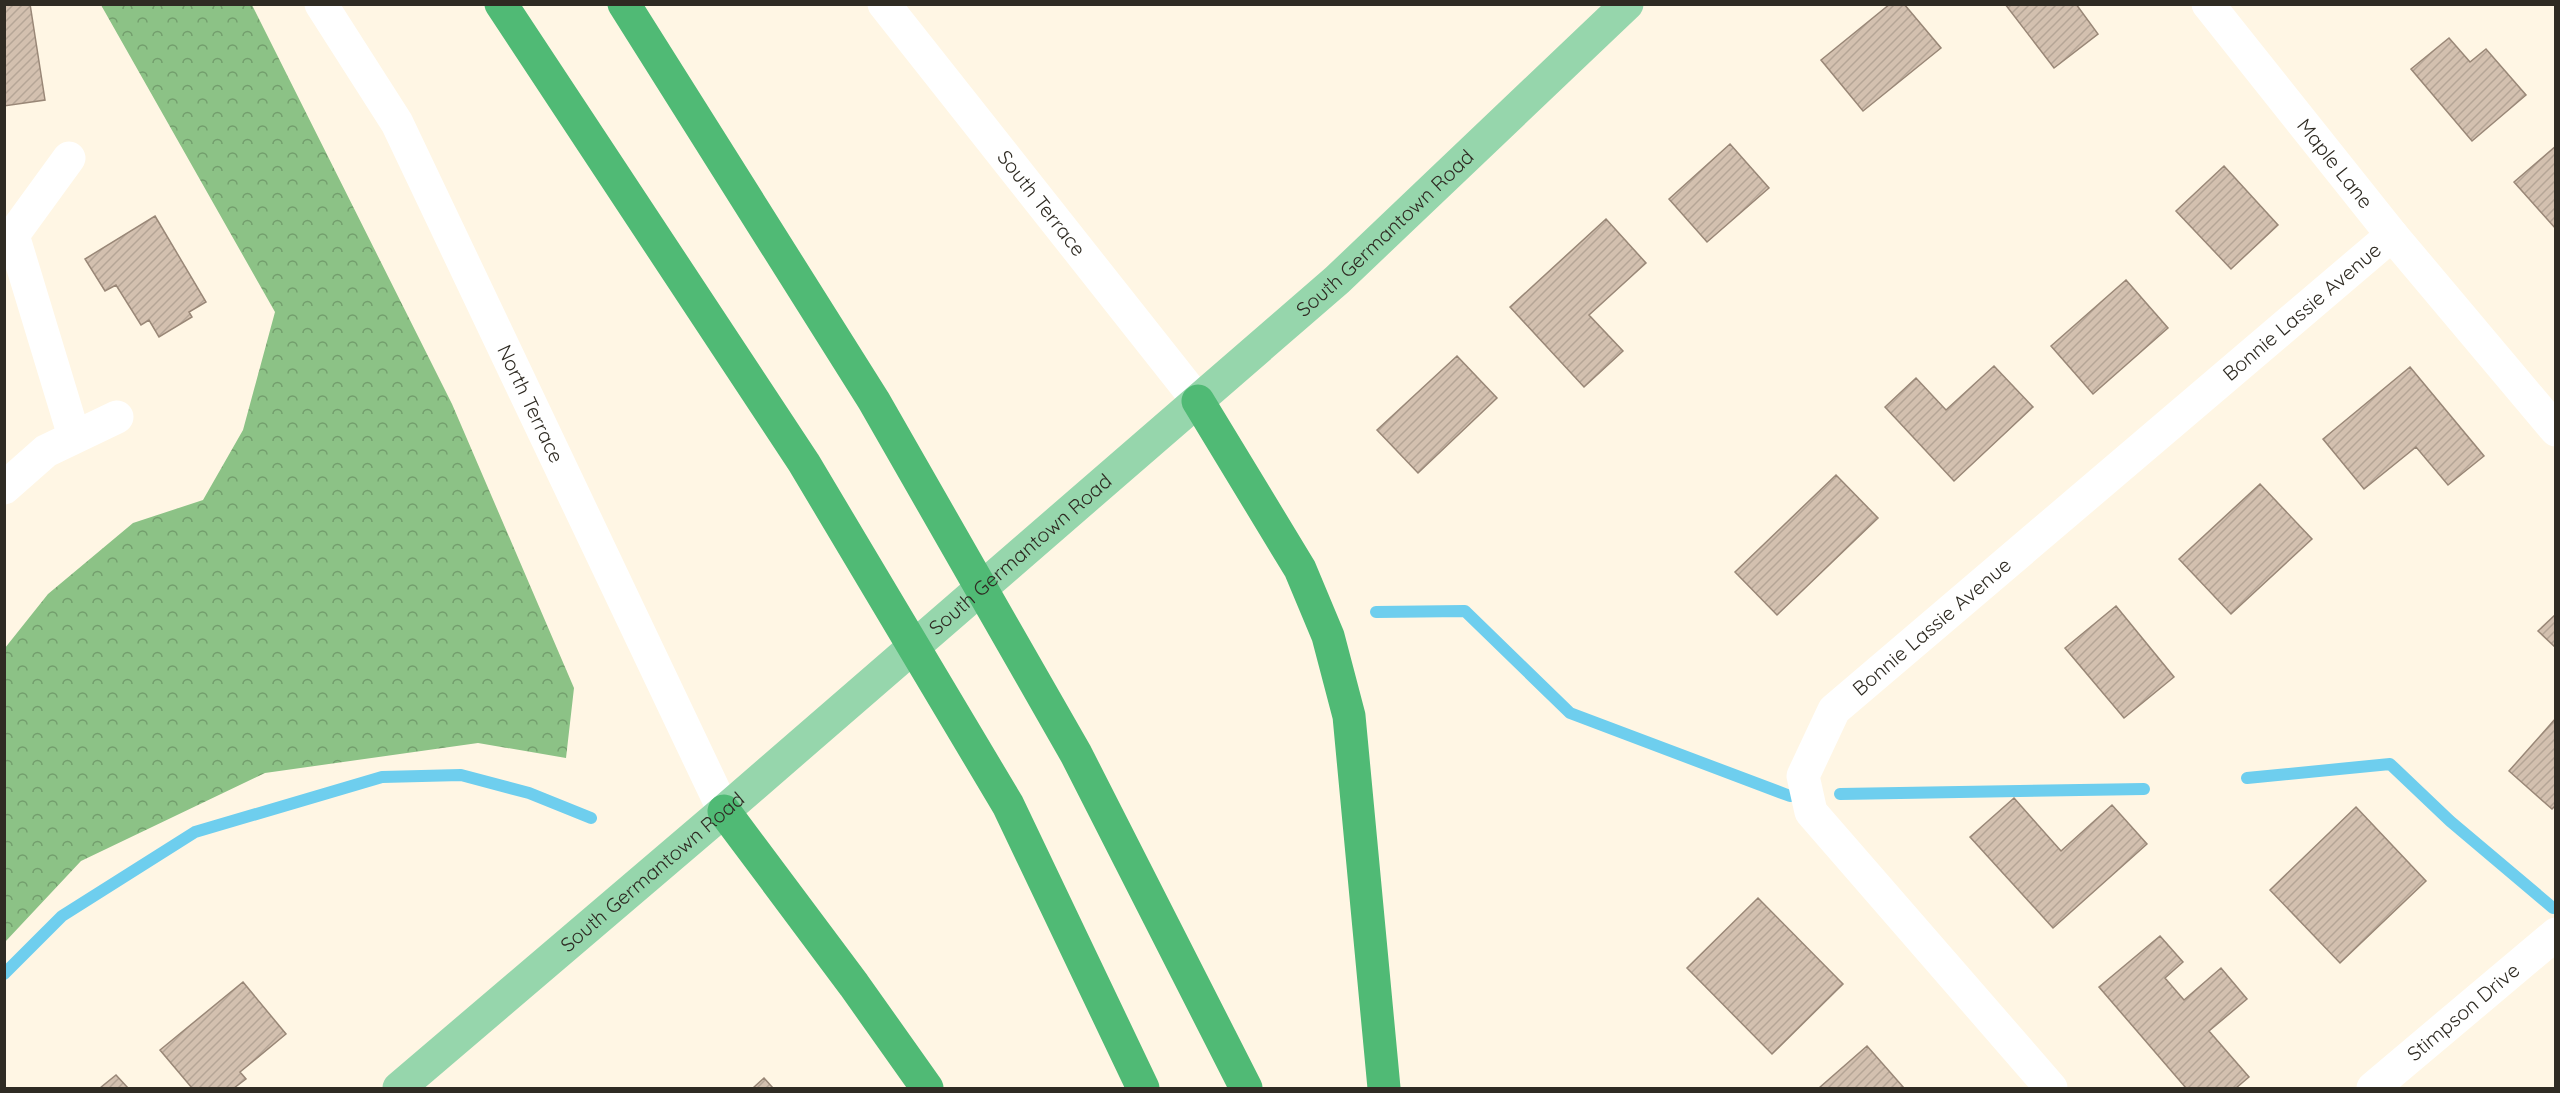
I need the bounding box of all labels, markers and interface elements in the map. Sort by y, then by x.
street label: Maple Lane [2292,113,2379,213]
street label: South Germantown Road [1291,144,1478,322]
street label: South Terrace [992,145,1092,261]
street label: Bonnie Lassie Avenue [2217,237,2386,386]
street label: North Terrace [492,340,570,467]
street label: South Germantown Road [923,468,1116,640]
street label: Bonnie Lassie Avenue [1847,552,2016,701]
street label: South Germantown Road [555,786,749,957]
street label: Stimpson Drive [2402,957,2524,1066]

